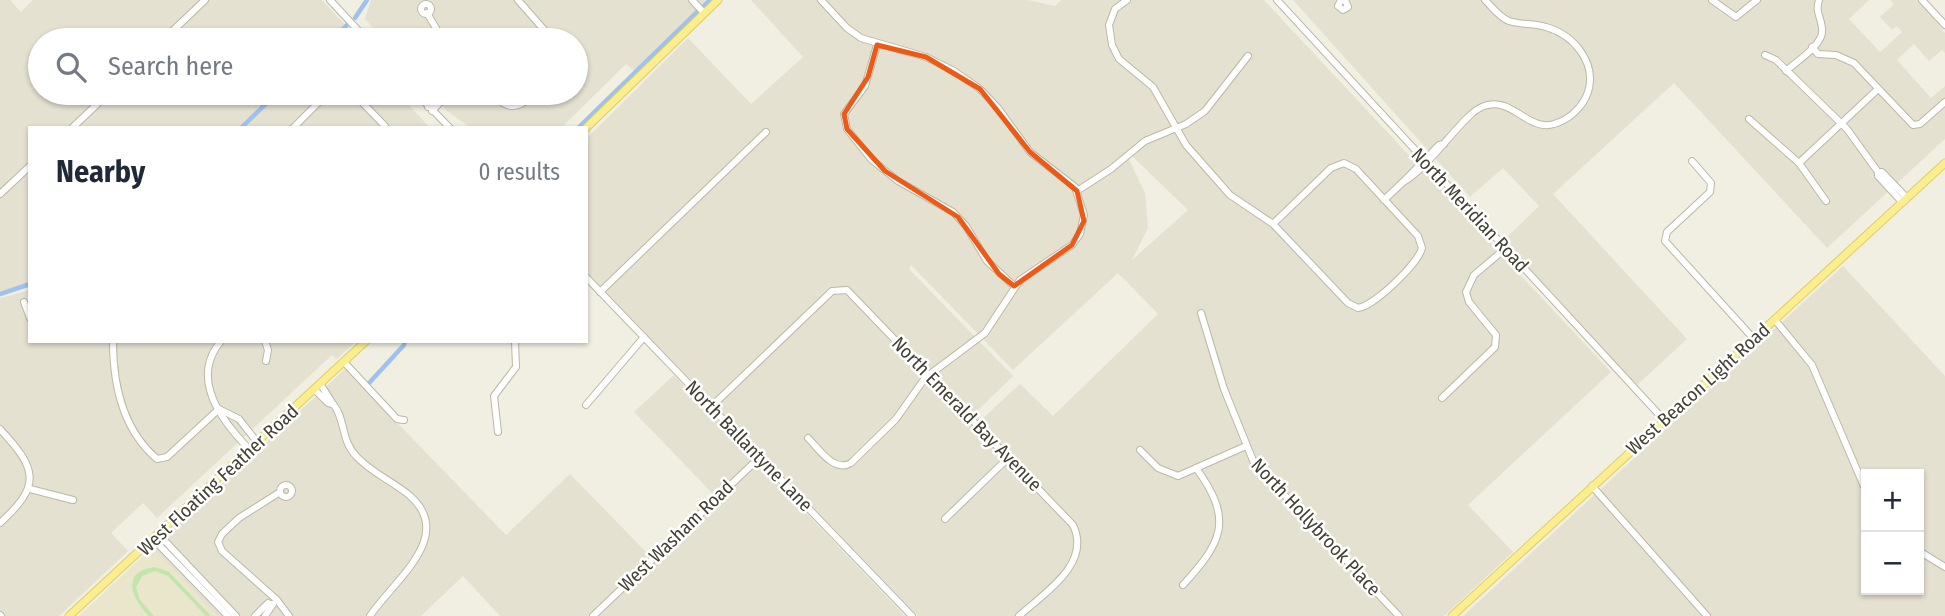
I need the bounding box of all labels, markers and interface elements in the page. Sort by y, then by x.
search box [28,28,588,105]
icon: search [52,48,90,86]
text: Search here [108,51,233,82]
street label: North Meridian Road [1407,143,1533,277]
text: Nearby [56,154,145,190]
text: 0 results [479,158,560,186]
street label: West Beacon Light Road [1621,318,1775,460]
street label: North Emerald Bay Avenue [887,332,1047,496]
street label: North Ballantyne Lane [681,376,817,516]
street label: West Floating Feather Road [133,400,303,560]
street label: North Hollybrook Place [1246,454,1386,600]
map controls [1861,469,1924,595]
button: + [1861,469,1924,532]
street label: West Washam Road [614,475,738,597]
button: − [1861,532,1924,595]

